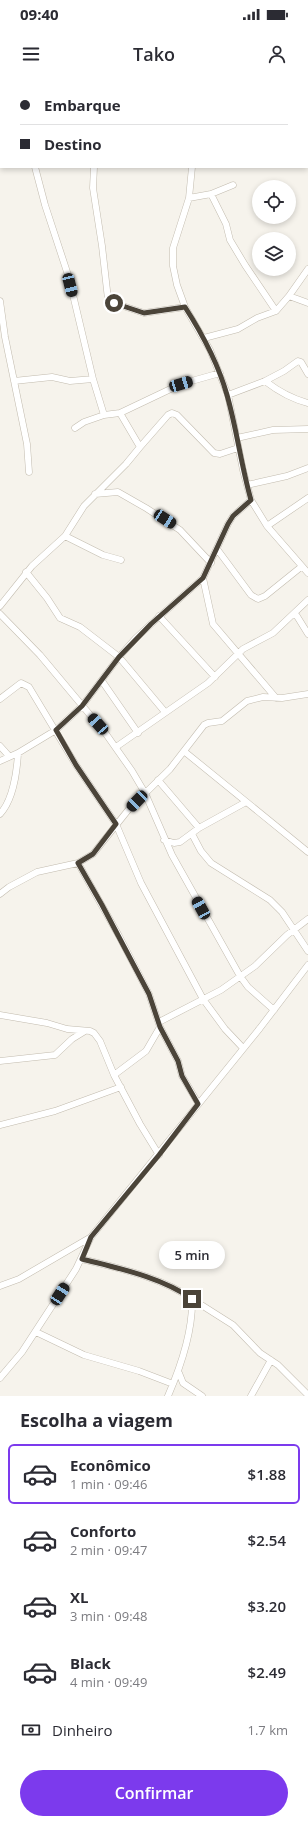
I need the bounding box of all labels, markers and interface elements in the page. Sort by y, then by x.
text: 09:40 [20,4,59,24]
text: Tako [133,42,175,66]
icon: menu [20,43,42,65]
icon: person [266,43,288,65]
text: Embarque [44,95,121,115]
text: Destino [44,134,102,154]
map controls [252,180,296,276]
button: locate [252,180,296,224]
button: layers [252,232,296,276]
car [61,272,79,298]
route start [105,294,123,312]
car [168,375,194,393]
car [152,507,178,531]
car [86,711,110,737]
car [124,788,150,814]
car [190,895,212,921]
callout: 5 min [159,1241,225,1269]
text: 5 min [174,1246,210,1264]
car [48,1281,72,1307]
route end [183,1290,201,1308]
text: Escolha a viagem [20,1408,173,1432]
text: Econômico [70,1455,151,1475]
icon: car [22,1456,58,1492]
text: $1.88 [248,1464,286,1484]
text: 1 min · 09:46 [70,1475,147,1493]
text: Conforto [70,1521,136,1541]
icon: car [22,1522,58,1558]
text: $2.54 [248,1530,286,1550]
text: 2 min · 09:47 [70,1541,147,1559]
text: XL [70,1587,88,1607]
icon: car [22,1588,58,1624]
text: $3.20 [248,1596,286,1616]
text: 3 min · 09:48 [70,1607,147,1625]
text: Black [70,1653,111,1673]
icon: car [22,1654,58,1690]
text: $2.49 [248,1662,286,1682]
text: 4 min · 09:49 [70,1673,147,1691]
icon: cash [20,1719,42,1741]
text: Dinheiro [52,1720,112,1740]
text: 1.7 km [247,1721,288,1739]
button: Confirmar [20,1770,288,1816]

